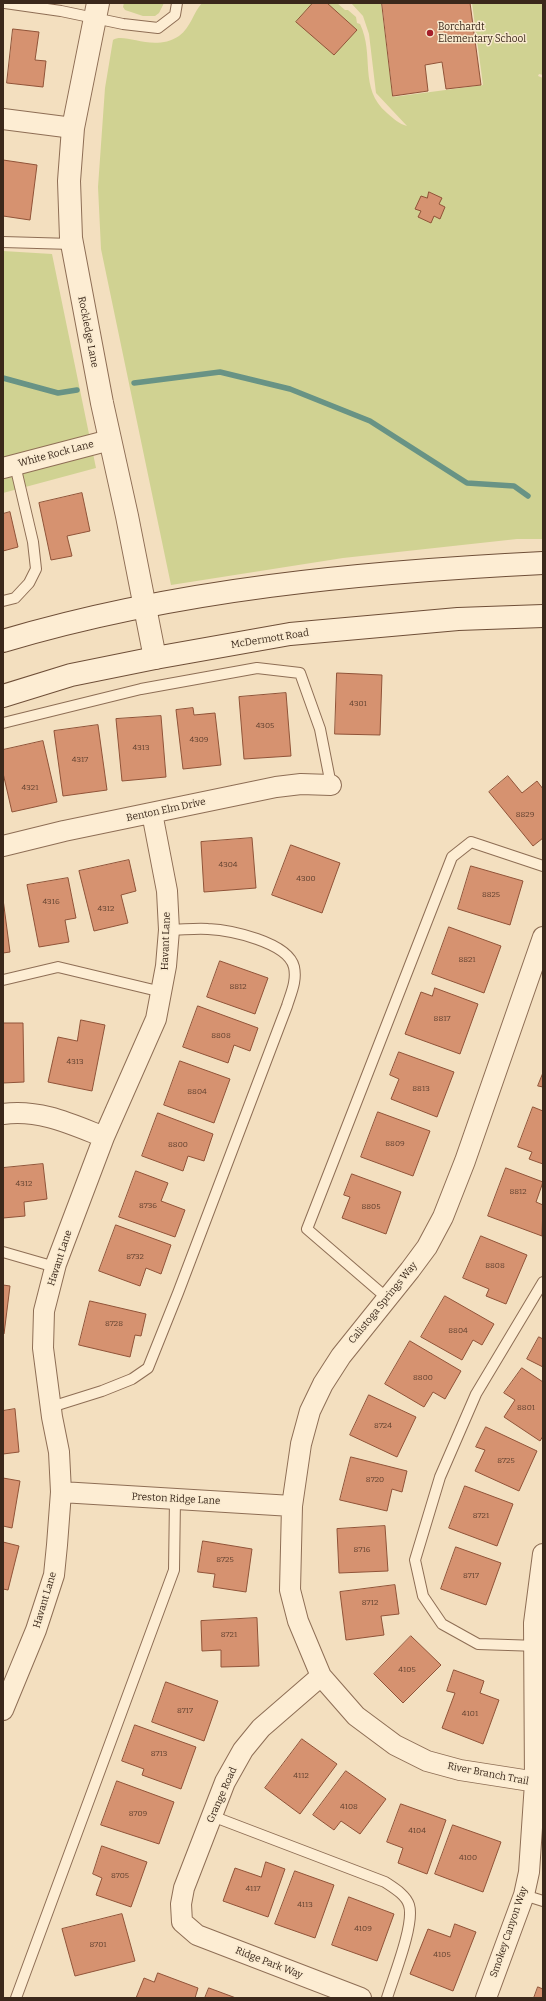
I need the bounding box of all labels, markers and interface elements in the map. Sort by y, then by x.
place label: Borchardt Elementary School [438,21,526,44]
marker: Borchardt Elementary School [425,28,435,38]
street label: Rockledge Lane [75,295,101,369]
street label: White Rock Lane [17,438,95,470]
street label: McDermott Road [230,627,310,651]
house number: 4301 [349,699,367,709]
house number: 4305 [256,721,274,731]
house number: 4309 [189,735,209,745]
house number: 4313 [132,743,150,753]
house number: 4317 [72,755,88,765]
house number: 4321 [22,783,38,793]
street label: Benton Elm Drive [125,796,207,824]
house number: 8829 [516,810,534,820]
house number: 4304 [218,860,238,870]
house number: 4300 [296,874,316,884]
house number: 8825 [482,890,500,900]
house number: 4316 [42,897,60,907]
house number: 4312 [98,904,114,914]
street label: Havant Lane [159,912,173,970]
house number: 8821 [458,955,476,965]
house number: 8812 [229,982,247,992]
house number: 8817 [434,1014,450,1024]
house number: 8808 [211,1031,231,1041]
house number: 4313 [66,1057,84,1067]
house number: 8813 [412,1084,430,1094]
house number: 8804 [187,1087,207,1097]
house number: 8809 [385,1139,405,1149]
house number: 8800 [168,1140,188,1150]
house number: 4312 [16,1179,32,1189]
house number: 8812 [509,1187,527,1197]
house number: 8736 [139,1201,157,1211]
house number: 8805 [361,1202,381,1212]
street label: Havant Lane [45,1228,75,1288]
house number: 8732 [126,1252,144,1262]
street label: Calistoga Springs Way [346,1260,420,1346]
house number: 8808 [485,1261,505,1271]
house number: 8728 [105,1319,123,1329]
house number: 8804 [448,1326,468,1336]
house number: 8800 [413,1373,433,1383]
house number: 8801 [517,1403,535,1413]
house number: 8724 [374,1421,392,1431]
house number: 8725 [497,1456,515,1466]
house number: 8720 [366,1475,384,1485]
street label: Preston Ridge Lane [131,1491,221,1507]
house number: 8721 [473,1511,489,1521]
house number: 8716 [354,1545,370,1555]
house number: 8725 [216,1555,234,1565]
street label: Havant Lane [31,1570,59,1630]
house number: 8717 [463,1571,479,1581]
house number: 8712 [362,1598,378,1608]
house number: 8721 [221,1630,237,1640]
house number: 4105 [398,1665,416,1675]
house number: 8717 [177,1706,193,1716]
house number: 4101 [462,1709,478,1719]
house number: 8713 [151,1749,167,1759]
street label: River Branch Trail [446,1760,530,1788]
street label: Grange Road [204,1765,240,1825]
house number: 4112 [293,1771,309,1781]
house number: 4108 [340,1802,358,1812]
house number: 8709 [129,1809,147,1819]
house number: 4104 [408,1826,426,1836]
house number: 4100 [459,1853,477,1863]
house number: 8705 [111,1871,129,1881]
house number: 4117 [245,1884,261,1894]
street label: Smokey Canyon Way [488,1885,530,1979]
house number: 4113 [297,1900,313,1910]
house number: 4109 [354,1924,372,1934]
house number: 8701 [89,1940,107,1950]
street label: Ridge Park Way [234,1945,304,1981]
house number: 4105 [433,1950,451,1960]

